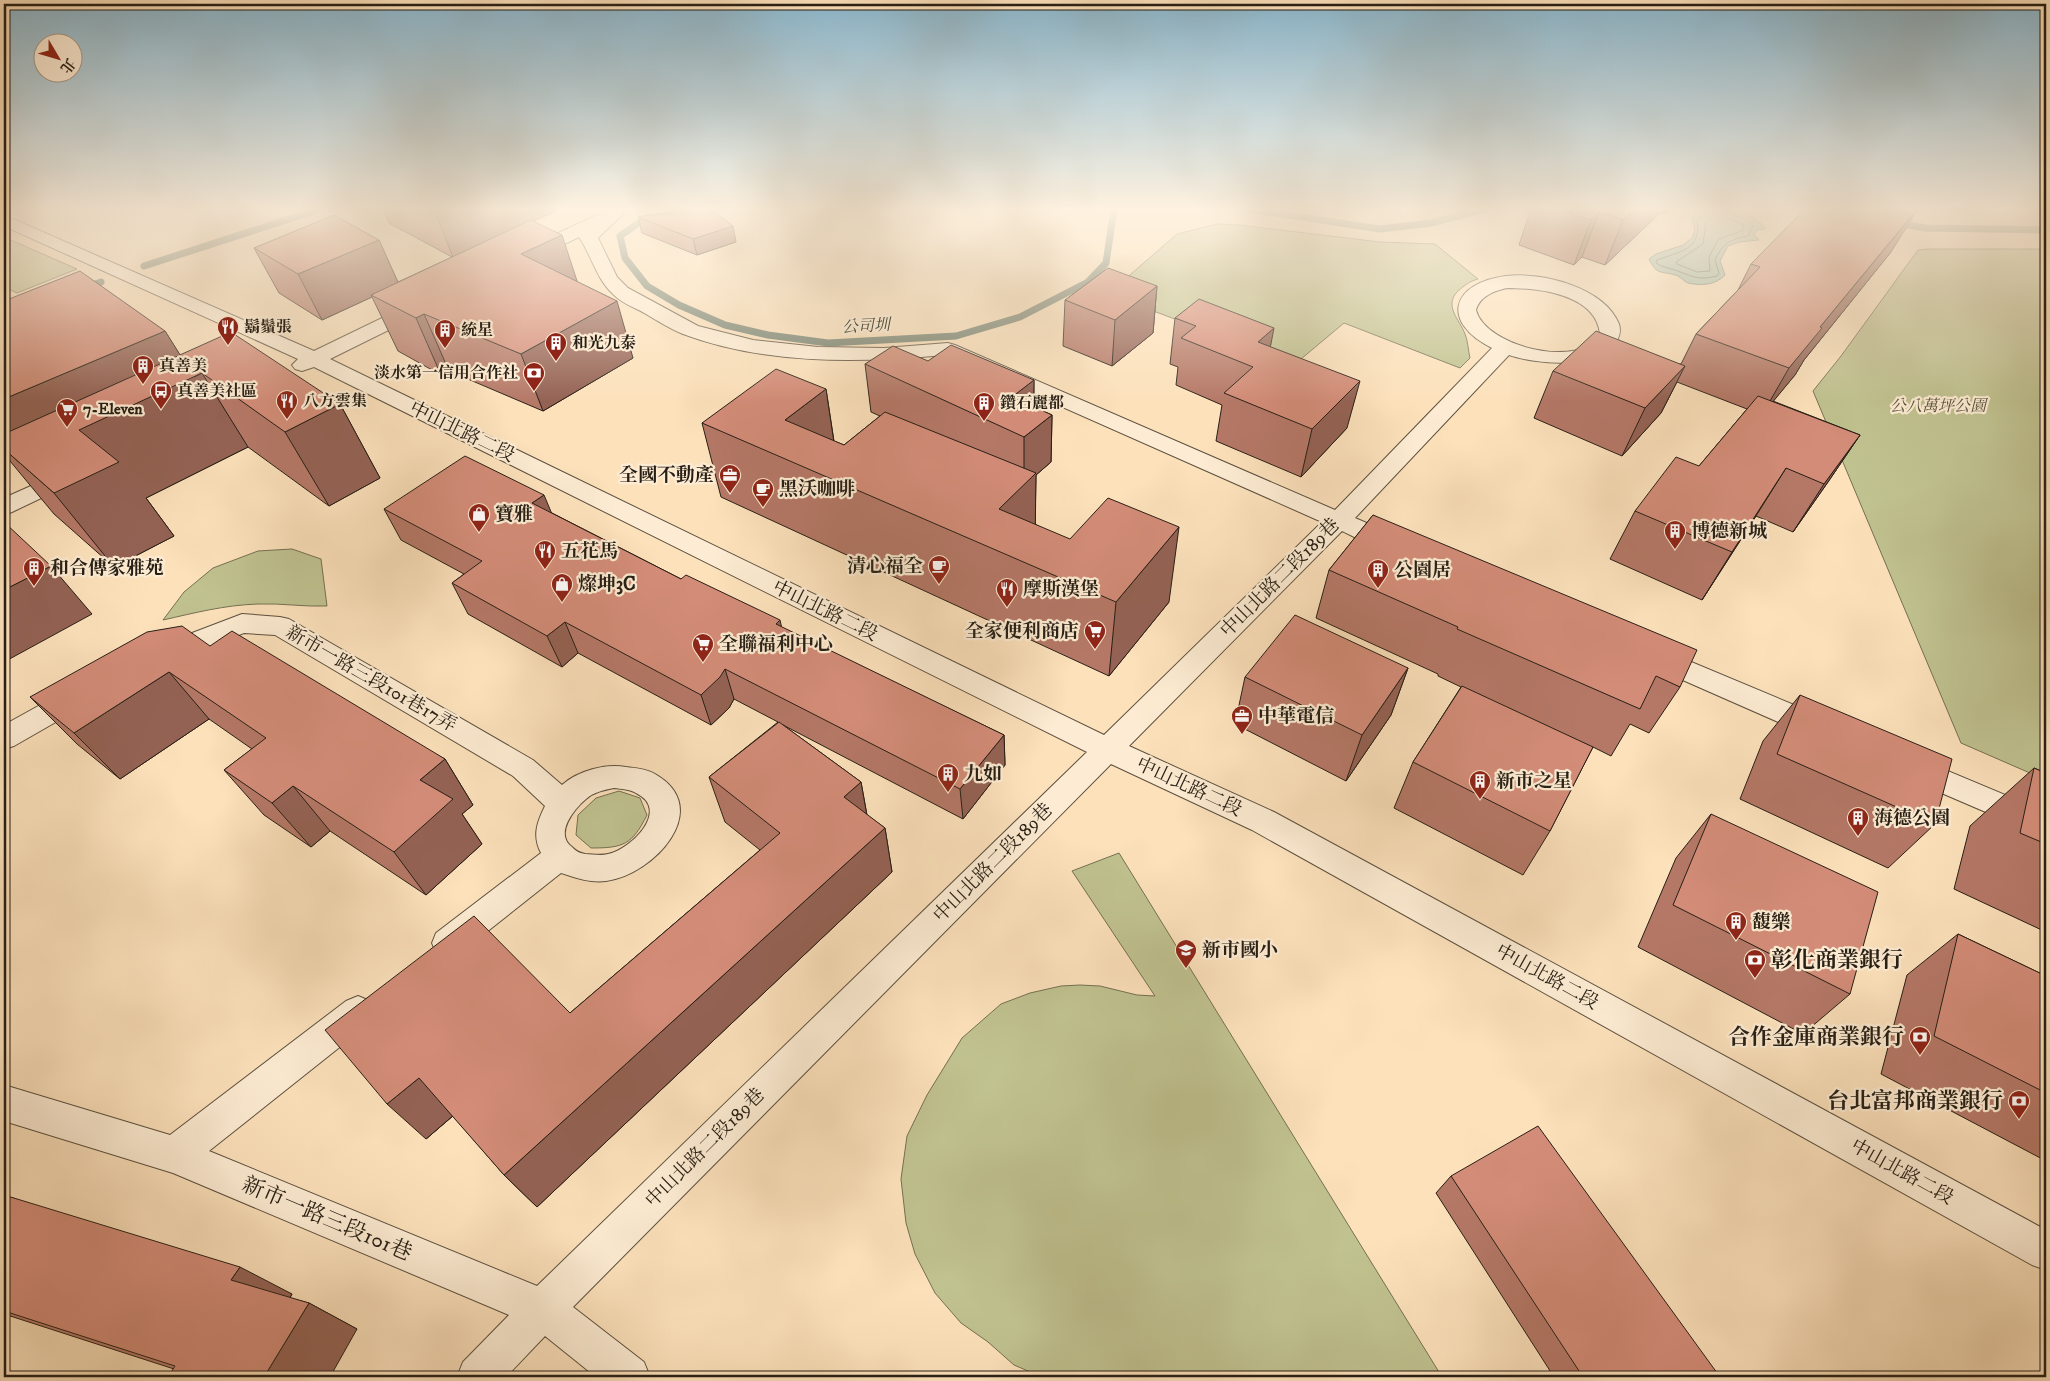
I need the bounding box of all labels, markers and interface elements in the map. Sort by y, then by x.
north arrow [32,32,82,82]
text: 北 [56,54,79,76]
restaurant icon: 鬍鬚張 [216,315,240,346]
water label: 公司圳 [842,315,893,337]
place label: 鬍鬚張 [244,317,292,337]
building icon: 統星 [433,318,457,349]
place label: 統星 [461,320,493,340]
building icon: 和光九泰 [544,331,568,362]
place label: 和光九泰 [572,333,636,353]
building icon: 真善美 [131,354,155,385]
place label: 真善美 [159,356,207,376]
bank icon: 淡水第一信用合作社 [522,361,546,392]
place label: 淡水第一信用合作社 [374,363,518,383]
bus stop icon: 真善美社區 [149,379,173,410]
place label: 真善美社區 [177,381,257,401]
restaurant icon: 八方雲集 [275,389,299,420]
place label: 八方雲集 [303,391,367,411]
building icon: 鑽石麗都 [972,391,996,422]
place label: 鑽石麗都 [1000,393,1064,413]
park label: 公八萬坪公園 [1890,396,1989,416]
supermarket icon: 7-Eleven [55,397,79,428]
street label: 中山北路二段 [406,397,518,467]
place label: 7-Eleven [83,399,143,419]
office icon: 全國不動產 [718,463,742,494]
place label: 全國不動產 [619,464,714,487]
cafe icon: 黑沃咖啡 [751,477,775,508]
place label: 黑沃咖啡 [779,478,855,501]
shop icon: 寶雅 [467,502,491,533]
place label: 寶雅 [495,503,533,526]
street label: 中山北路二段189巷 [1216,514,1344,642]
building icon: 博德新城 [1663,519,1687,550]
place label: 博德新城 [1691,520,1767,543]
restaurant icon: 五花馬 [533,539,557,570]
place label: 五花馬 [561,540,618,563]
cafe icon: 清心福全 [927,554,951,585]
place label: 清心福全 [847,555,923,578]
building icon: 和合傳家雅苑 [22,556,46,587]
place label: 和合傳家雅苑 [50,557,164,580]
building icon: 公園居 [1366,558,1390,589]
place label: 公園居 [1394,559,1451,582]
shop icon: 燦坤3C [550,572,574,603]
place label: 燦坤3C [578,573,636,596]
street label: 中山北路二段 [769,576,881,646]
restaurant icon: 摩斯漢堡 [995,577,1019,608]
place label: 摩斯漢堡 [1023,578,1099,601]
supermarket icon: 全家便利商店 [1083,619,1107,650]
place label: 全家便利商店 [965,620,1079,643]
street label: 新市一路三段101巷17弄 [282,621,460,737]
supermarket icon: 全聯福利中心 [691,632,715,663]
place label: 全聯福利中心 [719,633,833,656]
office icon: 中華電信 [1230,704,1254,735]
place label: 中華電信 [1258,705,1334,728]
street label: 中山北路二段 [1132,752,1246,822]
building icon: 九如 [936,762,960,793]
place label: 九如 [964,763,1002,786]
building icon: 新市之星 [1468,769,1492,800]
place label: 新市之星 [1496,770,1572,793]
street label: 中山北路二段189巷 [929,799,1057,927]
building icon: 海德公園 [1846,806,1870,837]
place label: 海德公園 [1874,807,1950,830]
building icon: 馥樂 [1724,910,1748,941]
place label: 馥樂 [1752,911,1790,934]
school or university icon: 新市國小 [1174,938,1198,969]
place label: 新市國小 [1202,939,1278,962]
street label: 中山北路二段 [1492,939,1602,1015]
place label: 彰化商業銀行 [1771,947,1903,974]
bank icon: 彰化商業銀行 [1743,948,1767,979]
place label: 合作金庫商業銀行 [1728,1024,1904,1051]
bank icon: 合作金庫商業銀行 [1908,1025,1932,1056]
street label: 中山北路二段189巷 [641,1084,769,1212]
place label: 台北富邦商業銀行 [1827,1088,2003,1115]
bank icon: 台北富邦商業銀行 [2007,1089,2031,1120]
street label: 中山北路二段 [1847,1134,1957,1210]
street label: 新市一路三段101巷 [238,1171,416,1267]

